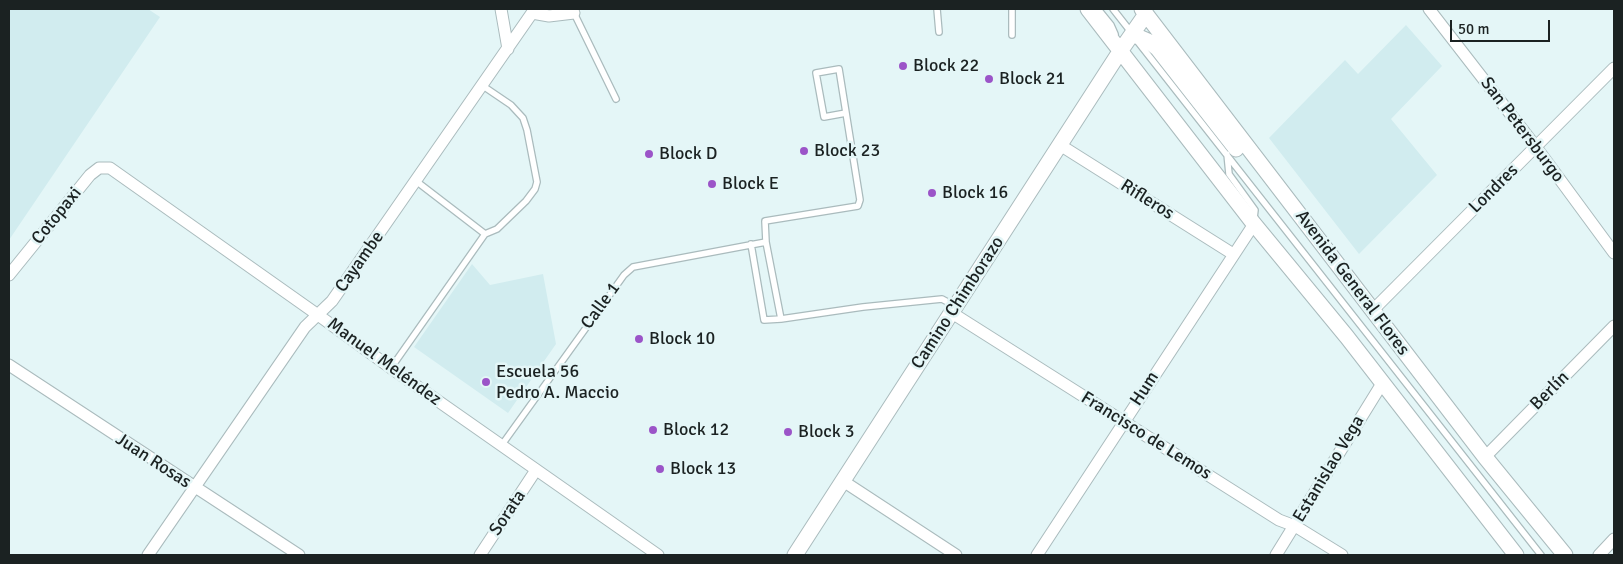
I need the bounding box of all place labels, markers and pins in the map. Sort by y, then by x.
place label: Block 22 [913,55,979,77]
marker: Block 22 [897,60,909,72]
place label: Block 21 [999,68,1065,90]
marker: Block 21 [983,73,995,85]
place label: Block 23 [814,140,880,162]
place label: Block D [659,143,717,165]
marker: Block 23 [798,145,810,157]
marker: Block D [643,148,655,160]
place label: Block E [722,173,779,195]
marker: Block E [706,178,718,190]
place label: Block 16 [942,182,1008,204]
marker: Block 16 [926,187,938,199]
place label: Block 10 [649,328,715,350]
marker: Block 10 [633,333,645,345]
place label: Escuela 56 Pedro A. Maccio [496,361,619,404]
marker: Escuela 56 Pedro A. Maccio [480,376,492,388]
place label: Block 12 [663,419,729,441]
place label: Block 3 [798,421,855,443]
marker: Block 12 [647,424,659,436]
marker: Block 3 [782,426,794,438]
place label: Block 13 [670,458,736,480]
marker: Block 13 [654,463,666,475]

